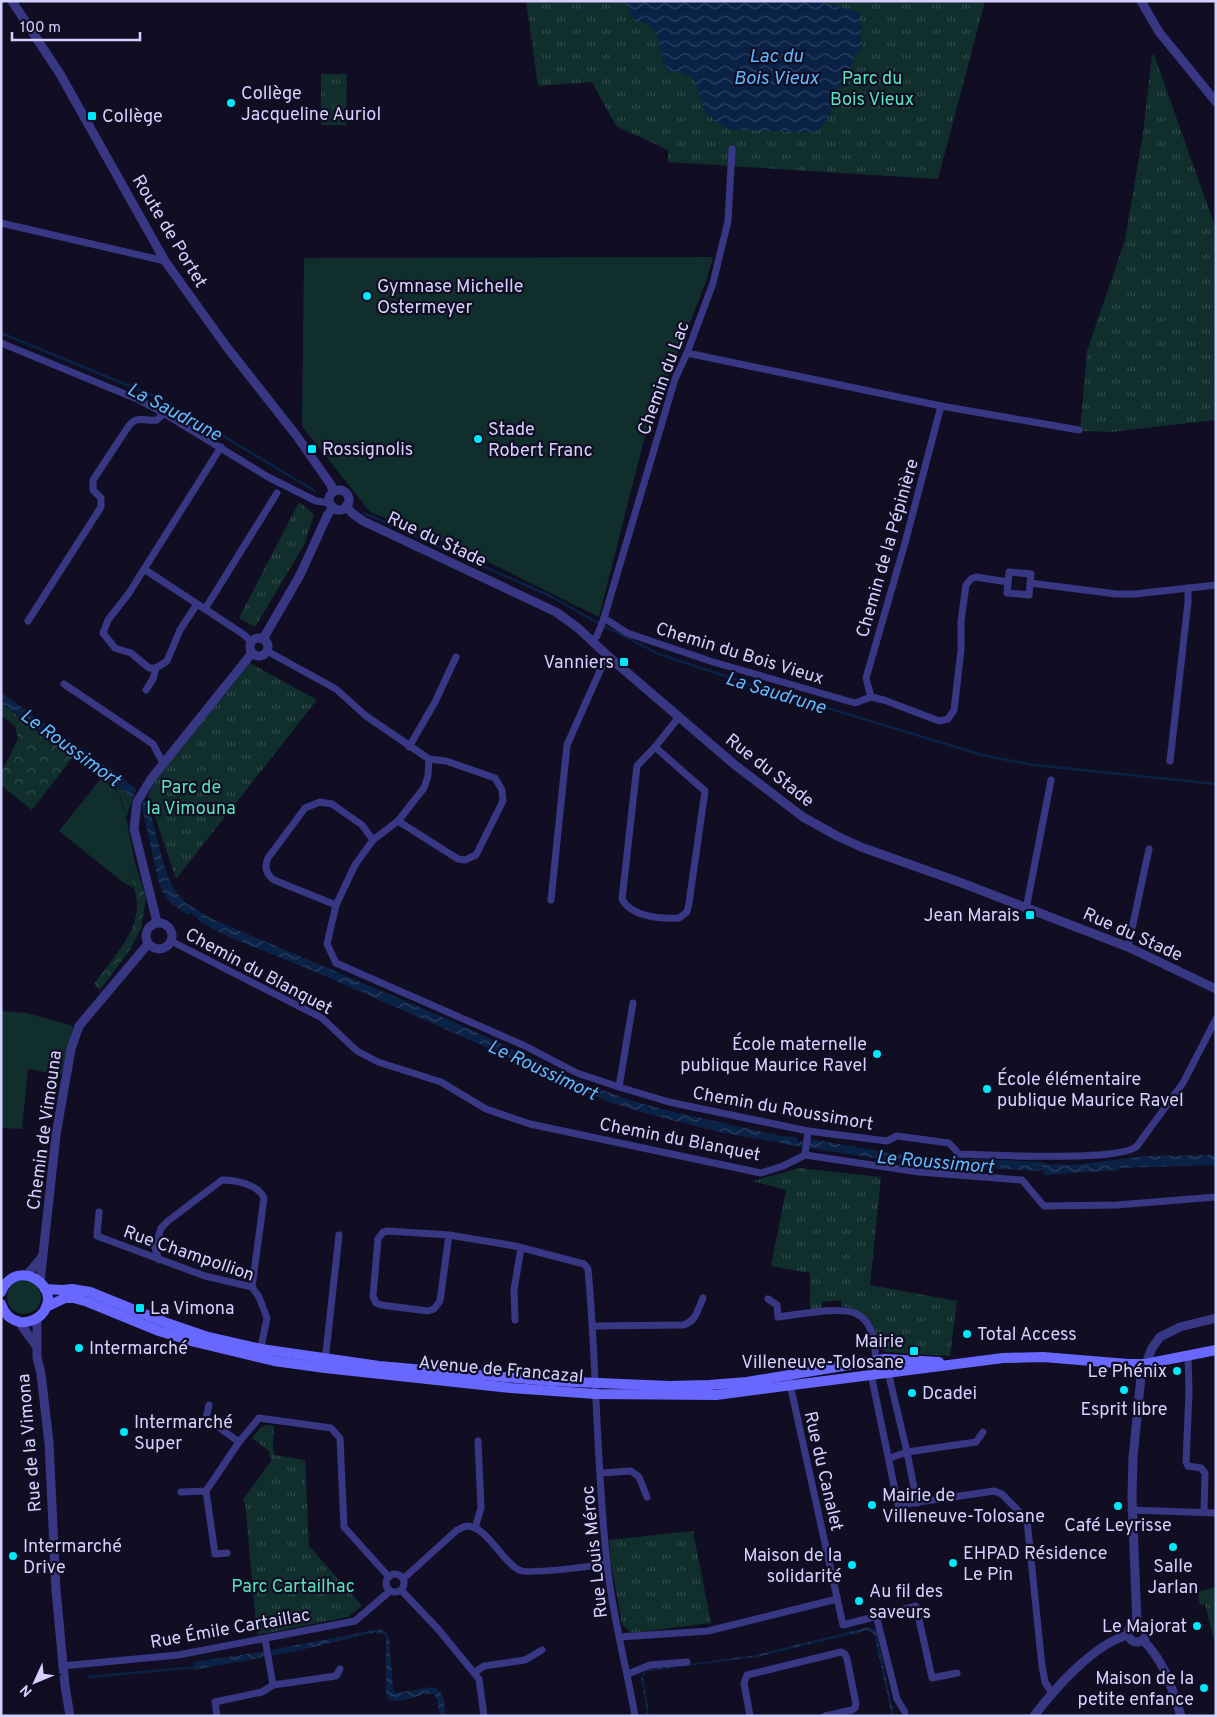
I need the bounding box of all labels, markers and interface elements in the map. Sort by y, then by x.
scale bar [12,10,140,42]
text: 100 m [20,19,61,38]
water label: Lac du Bois Vieux [733,45,820,91]
park label: Parc du Bois Vieux [830,68,914,112]
place label: Collège Jacqueline Auriol [241,83,381,127]
marker: Collège Jacqueline Auriol [225,97,237,109]
place label: Collège [102,106,163,129]
marker: Collège [86,110,98,122]
street label: Route de Portet [126,171,211,292]
place label: Gymnase Michelle Ostermeyer [377,276,523,320]
marker: Gymnase Michelle Ostermeyer [361,290,373,302]
street label: Chemin du Lac [633,318,696,439]
water label: La Saudrune [123,378,226,448]
place label: Stade Robert Franc [488,419,593,463]
marker: Stade Robert Franc [472,433,484,445]
place label: Rossignolis [322,439,413,462]
marker: Rossignolis [306,443,318,455]
street label: Chemin de la Pépinière [852,456,925,640]
street label: Rue du Stade [383,507,490,573]
street label: Chemin du Bois Vieux [653,618,826,691]
place label: Vanniers [544,652,614,675]
marker: Vanniers [618,656,630,668]
water label: La Saudrune [722,667,829,721]
water label: Le Roussimort [15,704,126,794]
street label: Rue du Stade [720,729,818,813]
park label: Parc de la Vimouna [146,777,236,821]
street label: Rue du Stade [1079,903,1186,968]
place label: Jean Marais [924,905,1020,928]
marker: Jean Marais [1024,909,1036,921]
street label: Chemin du Blanquet [181,924,336,1021]
place label: École maternelle publique Maurice Ravel [680,1032,867,1078]
water label: Le Roussimort [484,1035,602,1107]
marker: École maternelle publique Maurice Ravel [871,1048,883,1060]
street label: Chemin de Vimouna [23,1049,68,1212]
place label: École élémentaire publique Maurice Ravel [997,1067,1184,1113]
street label: Chemin du Roussimort [690,1082,875,1137]
marker: École élémentaire publique Maurice Ravel [981,1083,993,1095]
street label: Chemin du Blanquet [597,1114,762,1167]
water label: Le Roussimort [875,1146,996,1180]
street label: Rue Champollion [120,1221,257,1288]
place label: La Vimona [150,1298,235,1321]
marker: La Vimona [134,1302,146,1314]
place label: Total Access [977,1324,1077,1347]
marker: Total Access [961,1328,973,1340]
place label: Mairie Villeneuve-Tolosane [741,1331,904,1375]
place label: Intermarché [89,1338,188,1361]
marker: Intermarché [73,1342,85,1354]
marker: Mairie Villeneuve-Tolosane [908,1345,920,1357]
street label: Avenue de Francazal [417,1352,584,1389]
place label: Le Phénix [1088,1361,1167,1384]
marker: Le Phénix [1171,1365,1183,1377]
street label: Rue de la Vimona [13,1373,48,1513]
place label: Dcadei [922,1383,977,1406]
marker: Esprit libre [1118,1384,1130,1396]
marker: Dcadei [906,1387,918,1399]
place label: Esprit libre [1080,1399,1168,1422]
street label: Rue du Canalet [798,1409,847,1533]
place label: Intermarché Super [134,1412,233,1456]
marker: Intermarché Super [118,1426,130,1438]
street label: Rue Louis Méroc [577,1484,614,1619]
place label: Mairie de Villeneuve-Tolosane [882,1485,1045,1529]
marker: Mairie de Villeneuve-Tolosane [866,1499,878,1511]
marker: Café Leyrisse [1112,1500,1124,1512]
place label: Café Leyrisse [1064,1515,1172,1538]
place label: Intermarché Drive [23,1536,122,1580]
marker: Salle Jarlan [1167,1541,1179,1553]
place label: EHPAD Résidence Le Pin [963,1543,1107,1587]
place label: Maison de la solidarité [743,1545,842,1589]
marker: Intermarché Drive [7,1550,19,1562]
place label: Salle Jarlan [1148,1556,1199,1600]
marker: EHPAD Résidence Le Pin [947,1557,959,1569]
marker: Maison de la solidarité [846,1559,858,1571]
park label: Parc Cartailhac [231,1576,355,1599]
place label: Au fil des saveurs [869,1581,943,1625]
marker: Au fil des saveurs [853,1595,865,1607]
street label: Rue Émile Cartaillac [148,1602,312,1655]
place label: Le Majorat [1102,1616,1187,1639]
marker: Le Majorat [1191,1620,1203,1632]
north arrow [10,1657,60,1707]
place label: Maison de la petite enfance [1078,1668,1194,1712]
text: N [17,1680,36,1700]
marker: Maison de la petite enfance [1198,1682,1210,1694]

